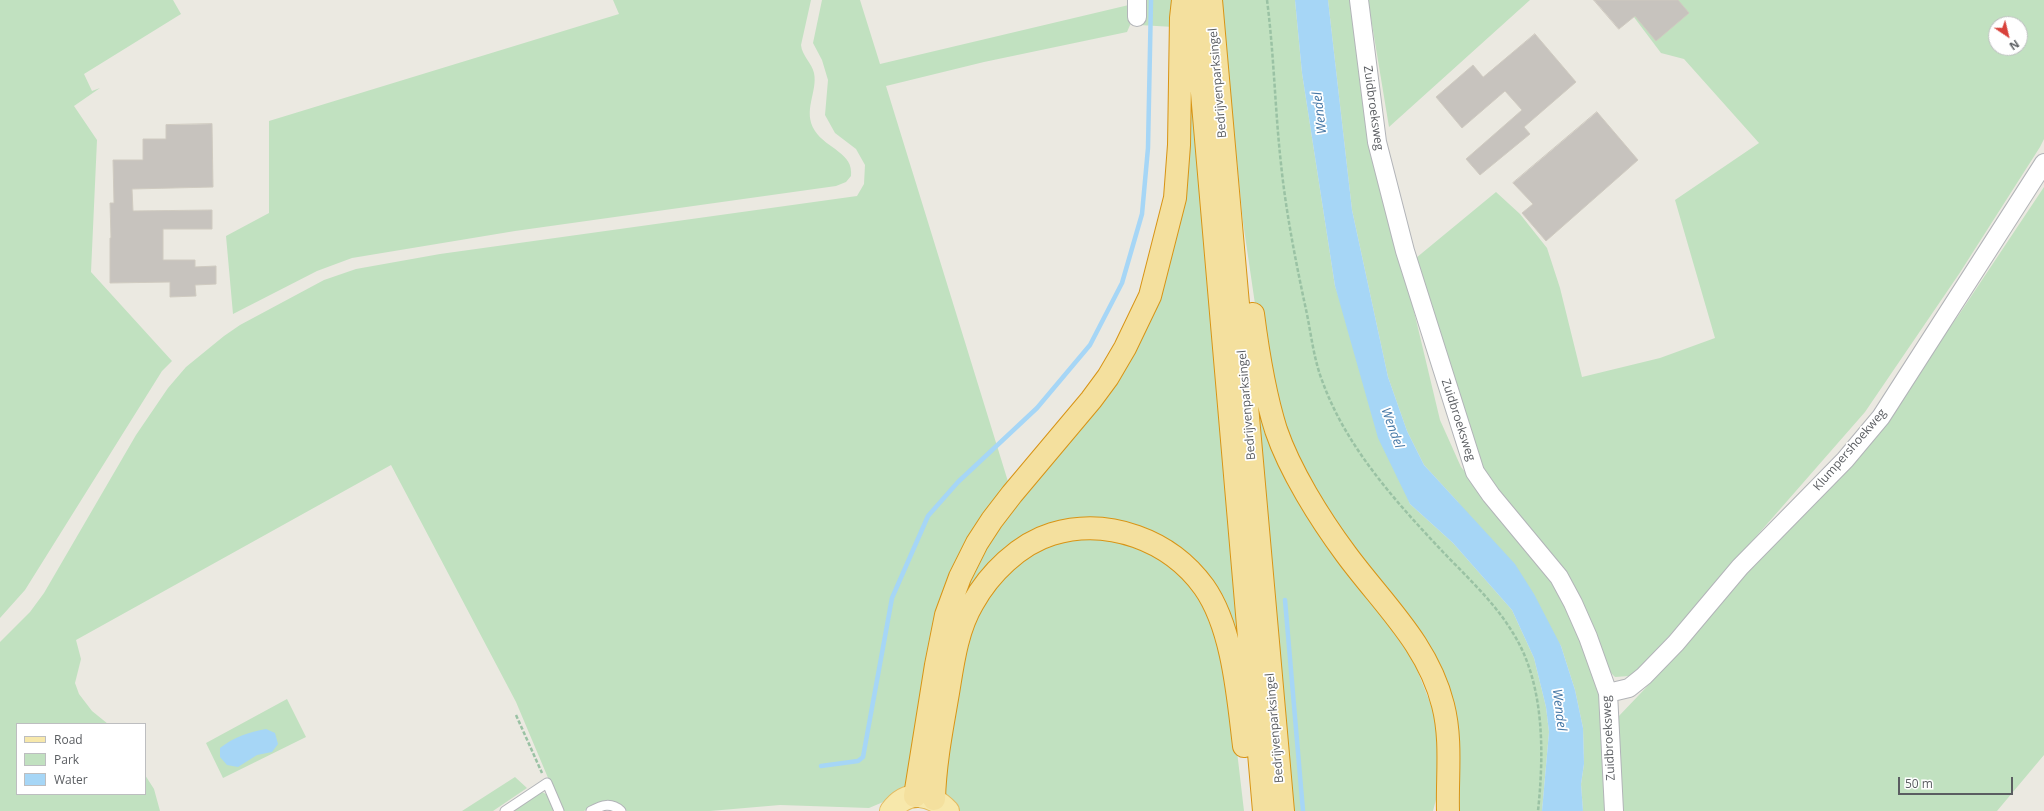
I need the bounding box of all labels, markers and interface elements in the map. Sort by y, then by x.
north arrow [1988,16,2028,56]
street label: Bedrijvenparksingel [1206,27,1230,139]
text: N [2007,37,2023,54]
street label: Zuidbroeksweg [1360,65,1386,151]
water label: Wendel [1310,91,1330,135]
street label: Bedrijvenparksingel [1235,349,1259,461]
street label: Zuidbroeksweg [1438,377,1478,463]
water label: Wendel [1377,405,1407,451]
street label: Klumpershoekweg [1811,406,1889,494]
street label: Bedrijvenparksingel [1263,672,1287,784]
water label: Wendel [1549,688,1569,732]
street label: Zuidbroeksweg [1600,695,1618,781]
legend [16,723,146,795]
text: Road [54,731,83,748]
text: Park [54,751,79,768]
scale bar [1900,769,2015,795]
text: Water [54,771,88,788]
text: 50 m [1905,775,1933,792]

